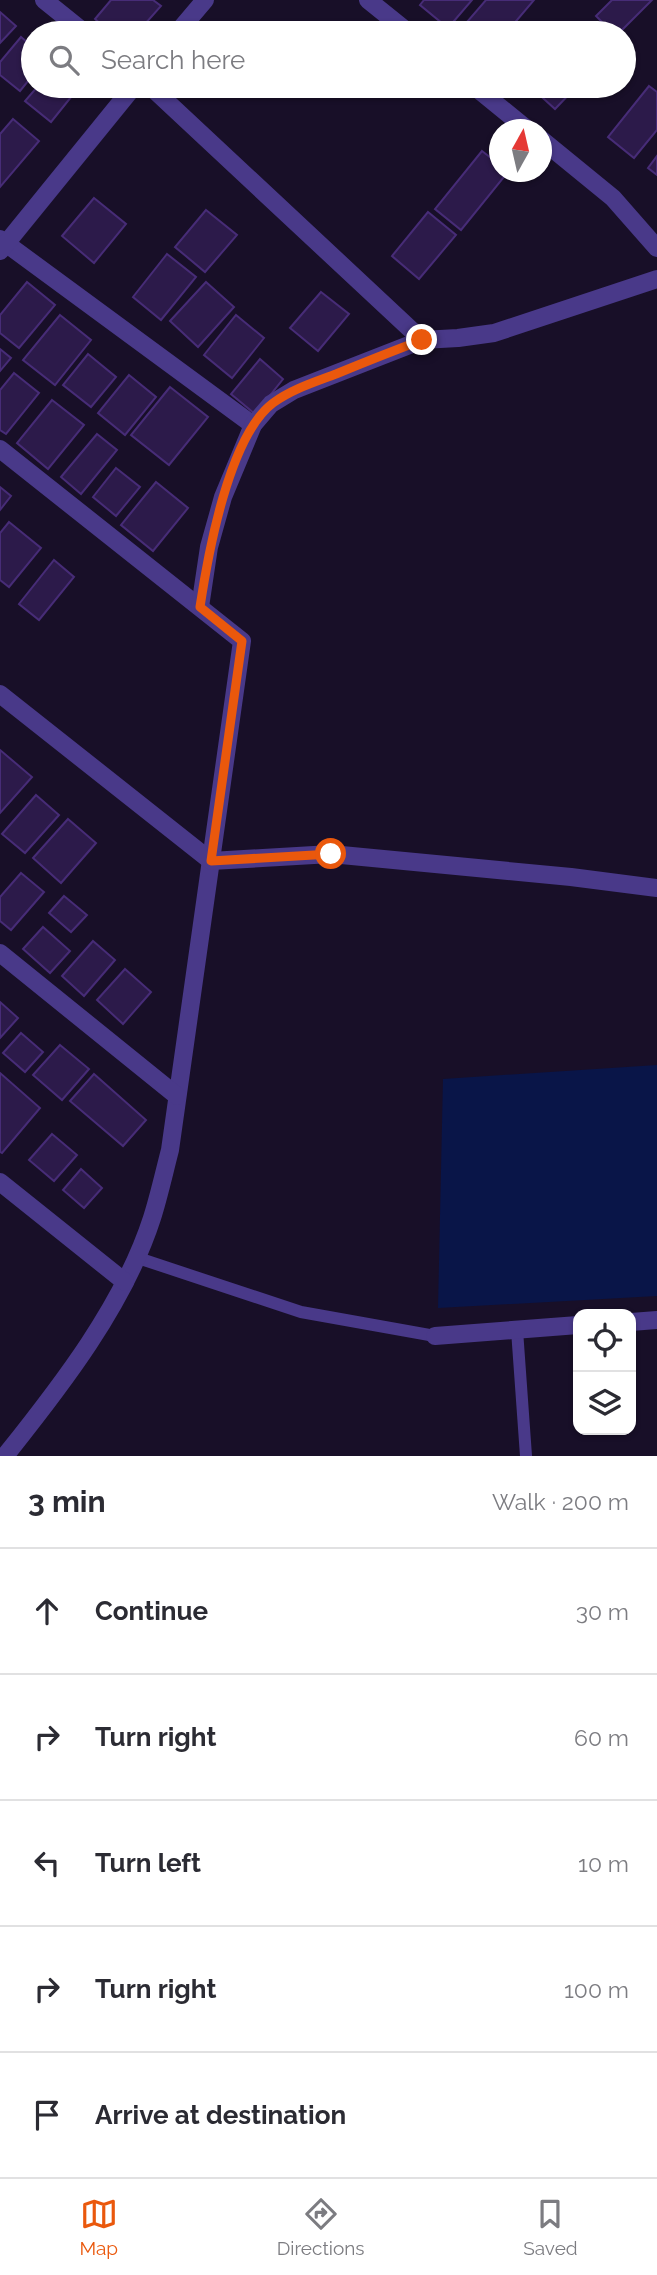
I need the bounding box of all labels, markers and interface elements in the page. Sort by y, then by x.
search box [21,21,636,98]
icon: search [45,41,83,79]
text: Search here [101,45,245,75]
north arrow [489,119,552,182]
route end [406,324,437,355]
route start [315,838,346,869]
map controls [573,1309,636,1435]
button: locate [573,1309,636,1372]
button: layers [573,1372,636,1435]
text: 3 min [28,1484,106,1519]
text: Walk · 200 m [492,1488,629,1515]
icon: ahead [28,1592,66,1630]
text: Continue [95,1596,208,1626]
text: 30 m [576,1598,629,1625]
icon: right [28,1718,66,1756]
text: Turn right [95,1722,216,1752]
text: 60 m [574,1724,629,1751]
icon: left [28,1844,66,1882]
text: Turn left [95,1848,201,1878]
text: 10 m [578,1850,629,1877]
icon: right [28,1970,66,2008]
text: Turn right [95,1974,216,2004]
text: 100 m [564,1976,629,2003]
icon: arrive [28,2096,66,2134]
text: Arrive at destination [95,2100,346,2130]
tab: Map [79,2195,118,2259]
tab: Directions [277,2195,365,2259]
tab: Saved [523,2195,578,2259]

